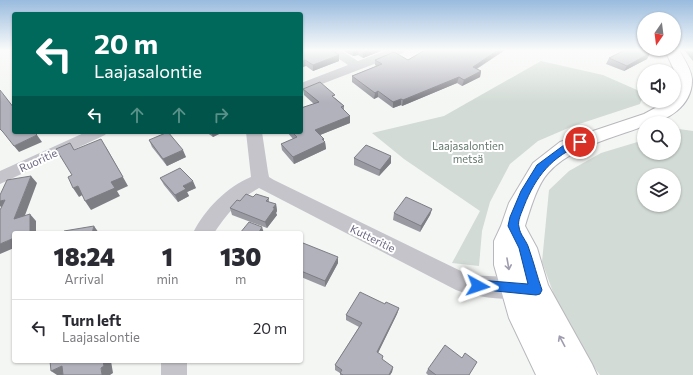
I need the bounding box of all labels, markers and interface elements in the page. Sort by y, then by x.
north arrow [637,12,681,56]
map controls [637,12,681,212]
text: 20 m [94,26,158,60]
icon: left [28,28,80,80]
text: Laajasalontie [94,60,202,82]
button: sound [637,64,681,108]
icon: left [84,104,106,126]
icon: ahead [126,104,148,126]
icon: ahead [168,104,190,126]
icon: right [210,104,232,126]
button: search [637,116,681,160]
pin [563,125,597,159]
icon: arrive [569,131,591,153]
park label: Laajasalontien metsä [432,139,504,165]
street label: Ruoritie [17,145,59,174]
button: layers [637,168,681,212]
street label: Kutteritie [348,222,398,255]
text: 18:24 [53,242,115,271]
text: 1 [162,242,173,271]
text: 130 [220,242,261,271]
one-way arrow [504,257,512,270]
position arrow [457,265,499,307]
text: Arrival [65,271,104,287]
text: min [156,271,179,287]
text: m [235,271,246,287]
text: Turn left [62,311,121,329]
icon: left [28,317,50,339]
text: 20 m [253,319,287,337]
text: Laajasalontie [62,329,140,345]
one-way arrow [558,335,565,347]

